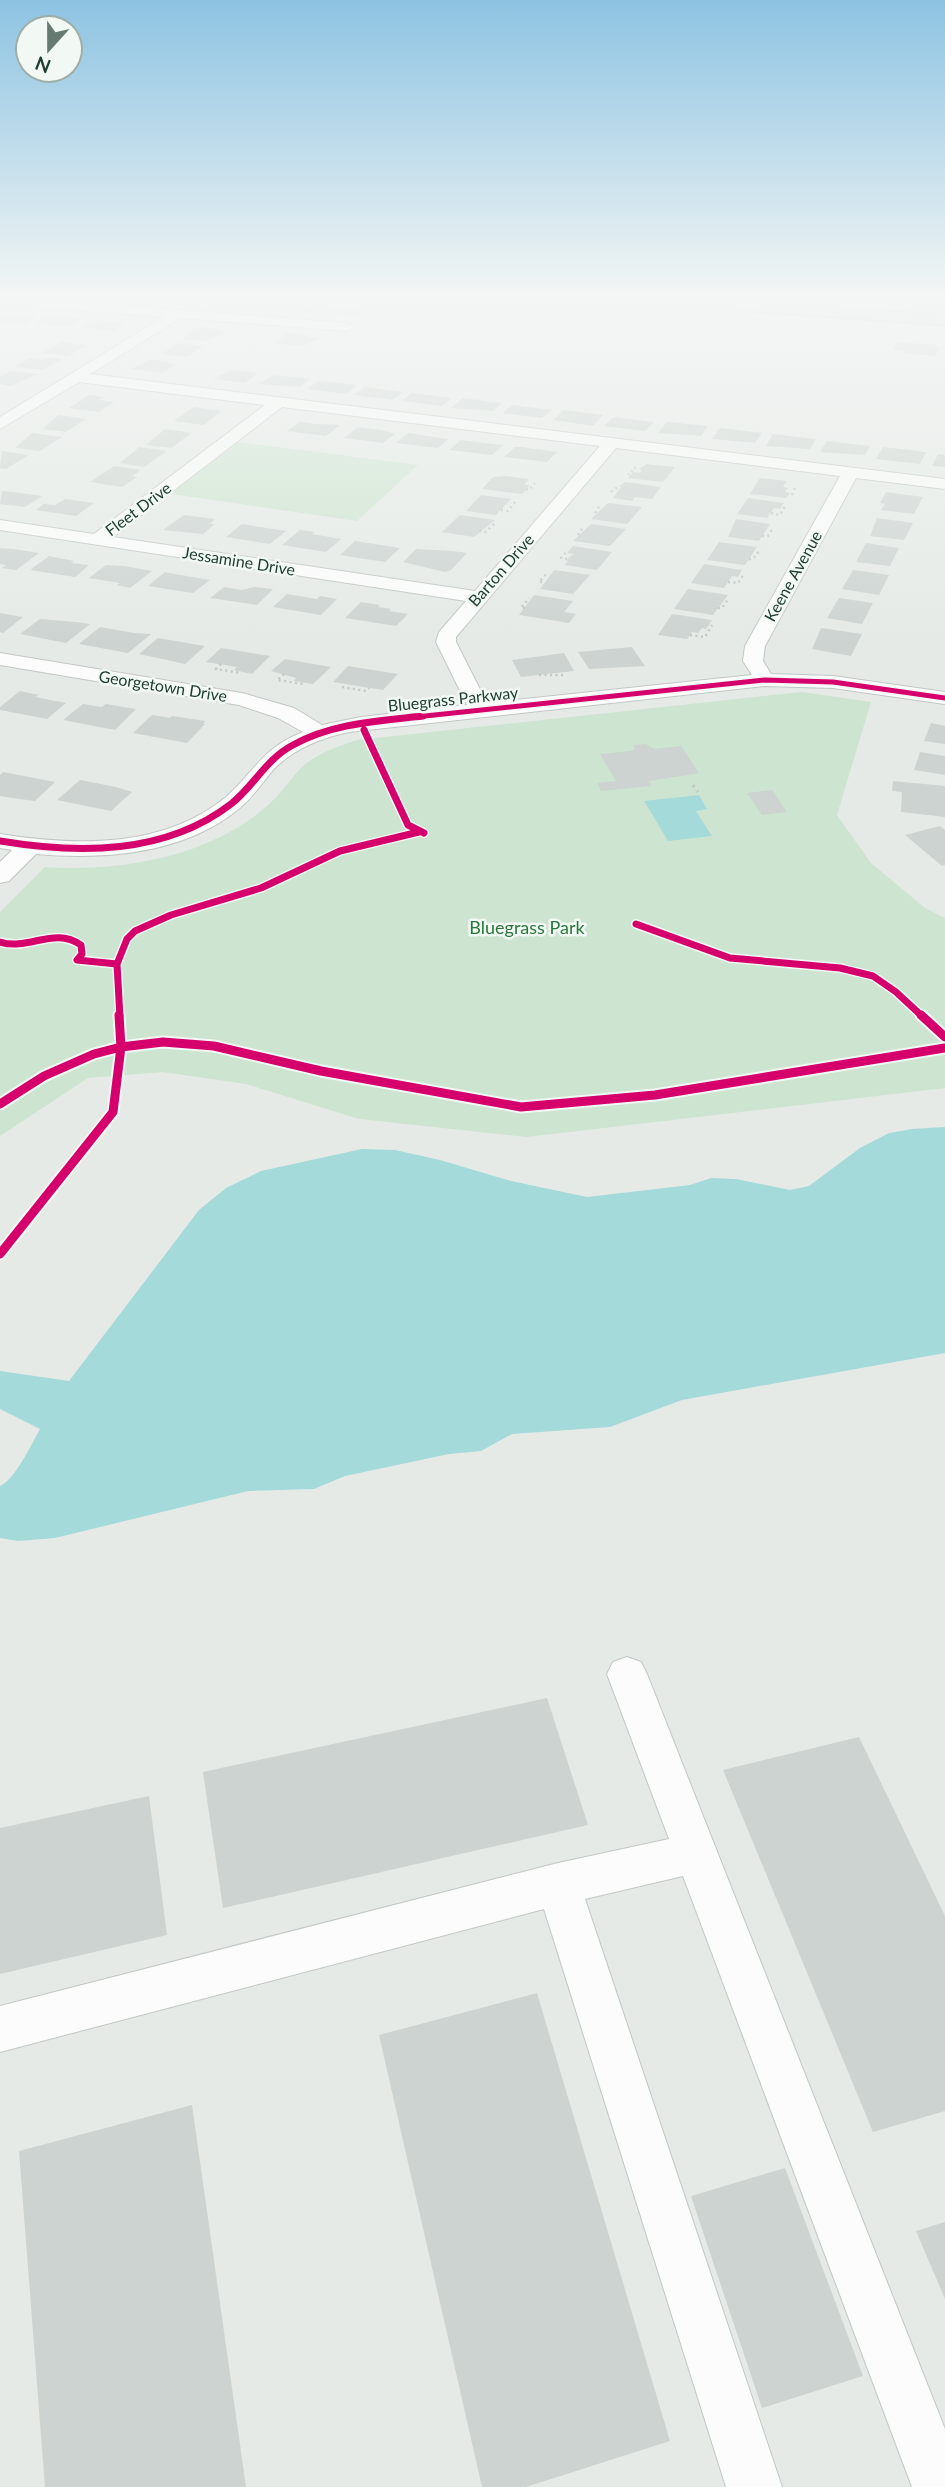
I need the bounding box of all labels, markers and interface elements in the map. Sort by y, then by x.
north arrow [14,14,84,84]
text: N [32,52,54,79]
street label: Fleet Drive [101,478,174,540]
street label: Keene Avenue [760,527,825,624]
street label: Barton Drive [464,530,537,610]
street label: Jessamine Drive [182,542,297,579]
street label: Georgetown Drive [98,666,229,705]
street label: Bluegrass Parkway [387,682,520,715]
park label: Bluegrass Park [469,916,586,938]

